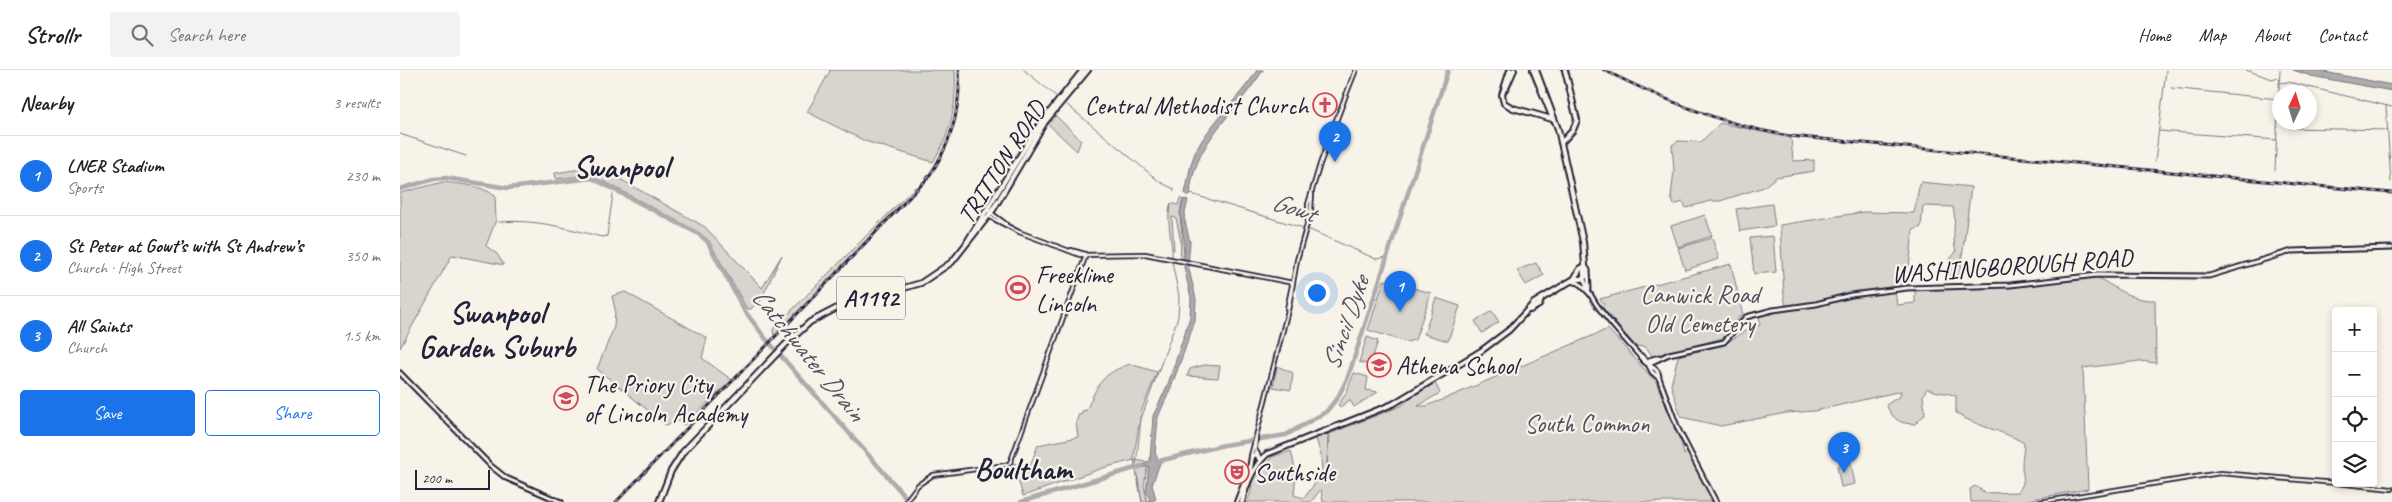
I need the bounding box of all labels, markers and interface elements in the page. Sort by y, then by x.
search box [110,12,460,57]
text: Strollr [25,20,80,50]
icon: search [128,21,156,49]
text: Search here [168,23,245,47]
text: Home [2138,24,2171,46]
text: Map [2199,24,2226,46]
text: About [2254,24,2290,46]
text: Contact [2318,24,2367,46]
north arrow [2272,85,2317,130]
text: Nearby [20,90,73,116]
place label: Central Methodist Church [1085,90,1309,122]
church icon: Central Methodist Church [1312,92,1338,118]
text: 3 results [333,93,380,113]
street label: TRITTON ROAD [950,93,1055,230]
pin: 2 [1319,121,1351,162]
district label: Swanpool [573,148,674,186]
text: LNER Stadium [67,154,164,178]
text: 1 [32,166,40,186]
text: 230 m [346,166,380,186]
text: Sports [67,178,103,198]
water label: Gowt [1268,185,1325,232]
text: St Peter at Gowt’s with St Andrew’s [67,234,303,258]
street label: WASHINGBOROUGH ROAD [1891,242,2135,290]
text: 2 [32,246,40,266]
text: 350 m [346,246,380,266]
text: Church · High Street [67,258,181,278]
place label: Freeklime Lincoln [1036,259,1114,320]
water label: Sincil Dyke [1314,269,1378,374]
pin: 1 [1384,271,1416,312]
sports icon: Freeklime Lincoln [1005,275,1031,301]
road number: A1192 [837,277,905,320]
park label: Canwick Road Old Cemetery [1641,279,1764,340]
your location [1304,280,1330,306]
water label: Catchwater Drain [745,281,874,430]
district label: Swanpool Garden Suburb [419,294,578,366]
map controls [2332,307,2377,487]
button: + [2332,307,2377,352]
text: All Saints [67,314,131,338]
text: 3 [32,326,40,346]
text: 1.5 km [343,326,380,346]
text: Church [67,338,107,358]
place label: Athena School [1396,350,1522,382]
school or university icon: Athena School [1366,352,1392,378]
button: − [2332,352,2377,397]
place label: The Priory City of Lincoln Academy [584,369,749,430]
school or university icon: The Priory City of Lincoln Academy [553,385,579,411]
button: Save [20,390,195,436]
button: Share [205,390,380,436]
button: locate [2332,397,2377,442]
park label: South Common [1524,408,1650,440]
pin: 3 [1828,432,1860,473]
button: layers [2332,442,2377,487]
district label: Boultham [975,450,1074,488]
place label: Southside [1254,457,1337,489]
theatre icon: Southside [1224,459,1250,485]
scale bar [415,467,490,490]
text: 200 m [422,470,452,487]

